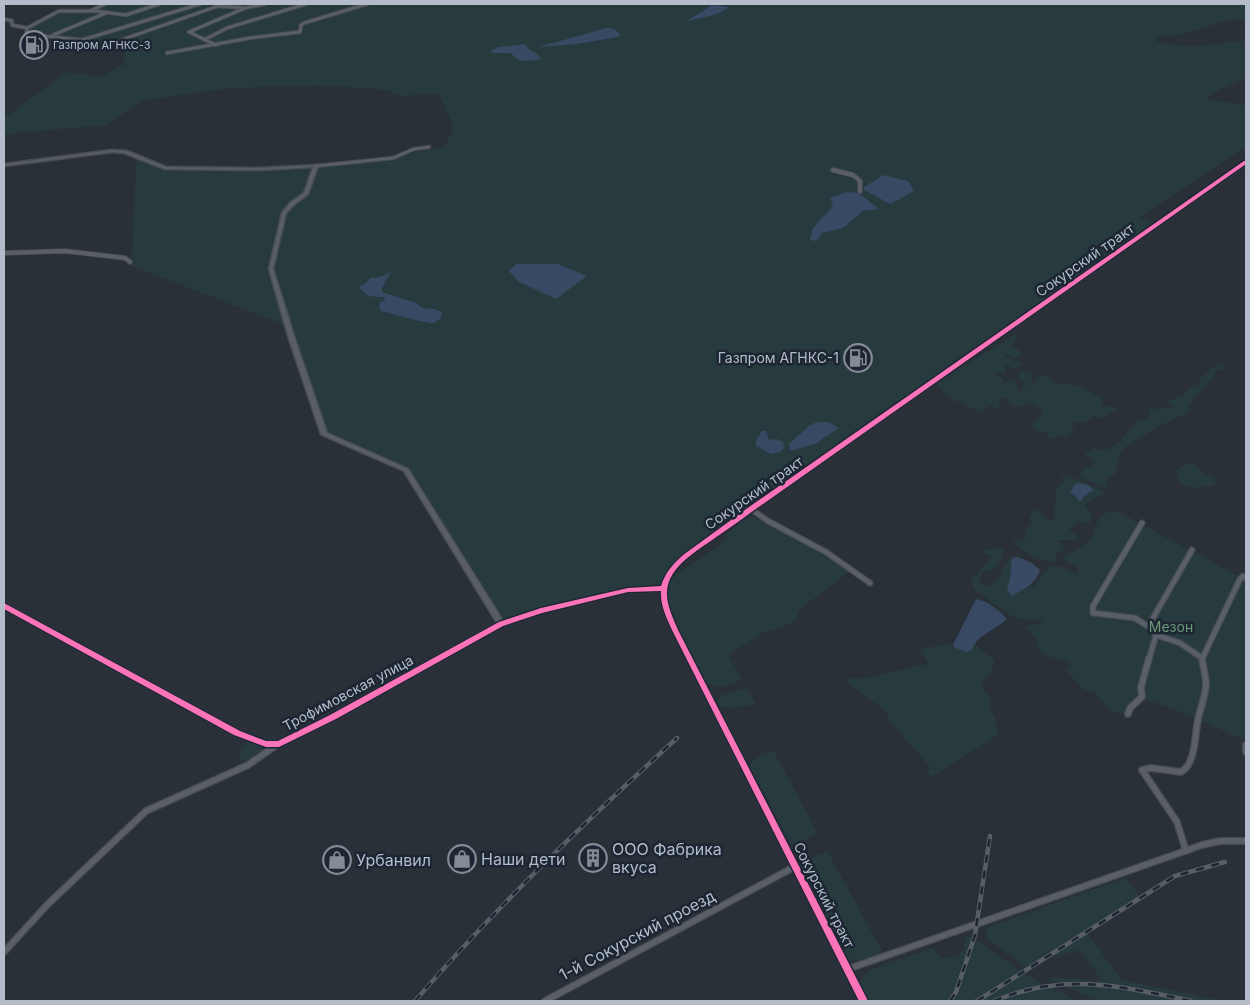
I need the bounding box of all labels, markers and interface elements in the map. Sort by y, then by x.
fuel station icon: Газпром АГНКС-3 [19,30,49,60]
place label: Газпром АГНКС-3 [53,38,151,52]
street label: Сокурский тракт [1032,219,1138,300]
fuel station icon: Газпром АГНКС-1 [843,343,873,373]
place label: Газпром АГНКС-1 [718,349,839,366]
street label: Сокурский тракт [701,452,807,533]
park label: Мезон [1149,618,1193,635]
street label: Трофимовская улица [280,651,416,734]
place label: ООО Фабрика вкуса [612,839,722,877]
street label: Сокурский тракт [791,839,859,951]
building icon: ООО Фабрика вкуса [578,843,608,873]
shop icon: Наши дети [447,844,477,874]
shop icon: Урбанвил [322,845,352,875]
place label: Наши дети [481,849,566,869]
place label: Урбанвил [356,850,431,870]
street label: 1-й Сокурский проезд [556,885,718,985]

